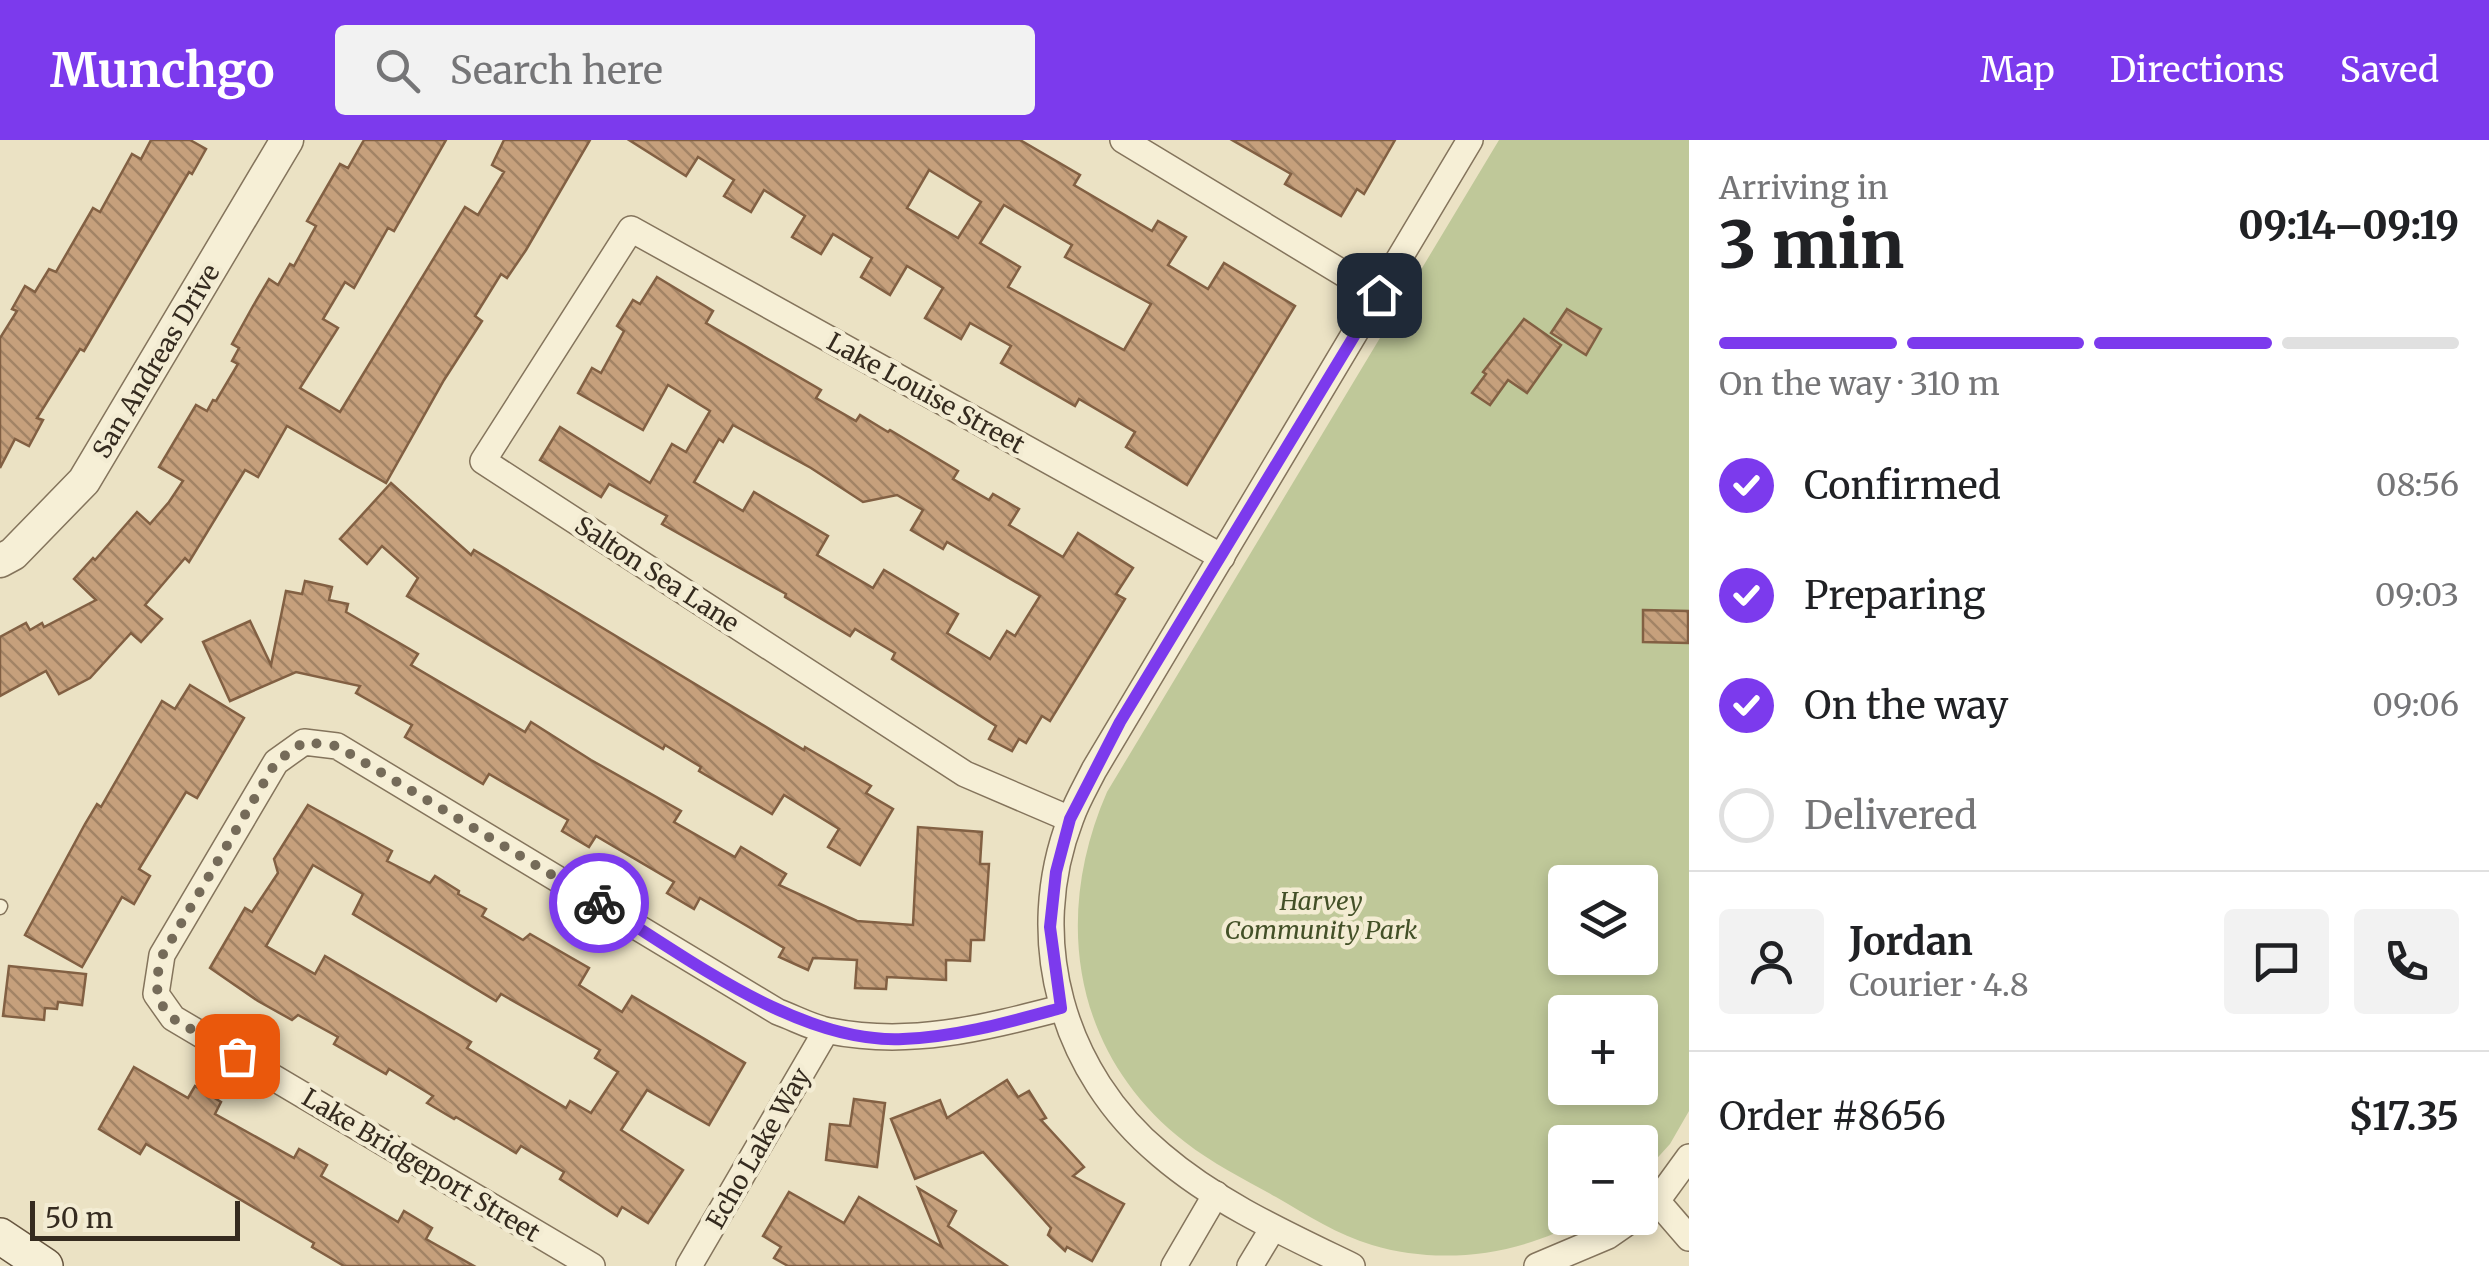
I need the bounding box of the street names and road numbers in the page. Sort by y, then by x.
street label: San Andreas Drive [85,258,227,464]
street label: Lake Louise Street [822,325,1031,461]
street label: Salton Sea Lane [569,509,745,639]
street label: Echo Lake Way [699,1061,817,1234]
street label: Lake Bridgeport Street [296,1081,546,1249]

